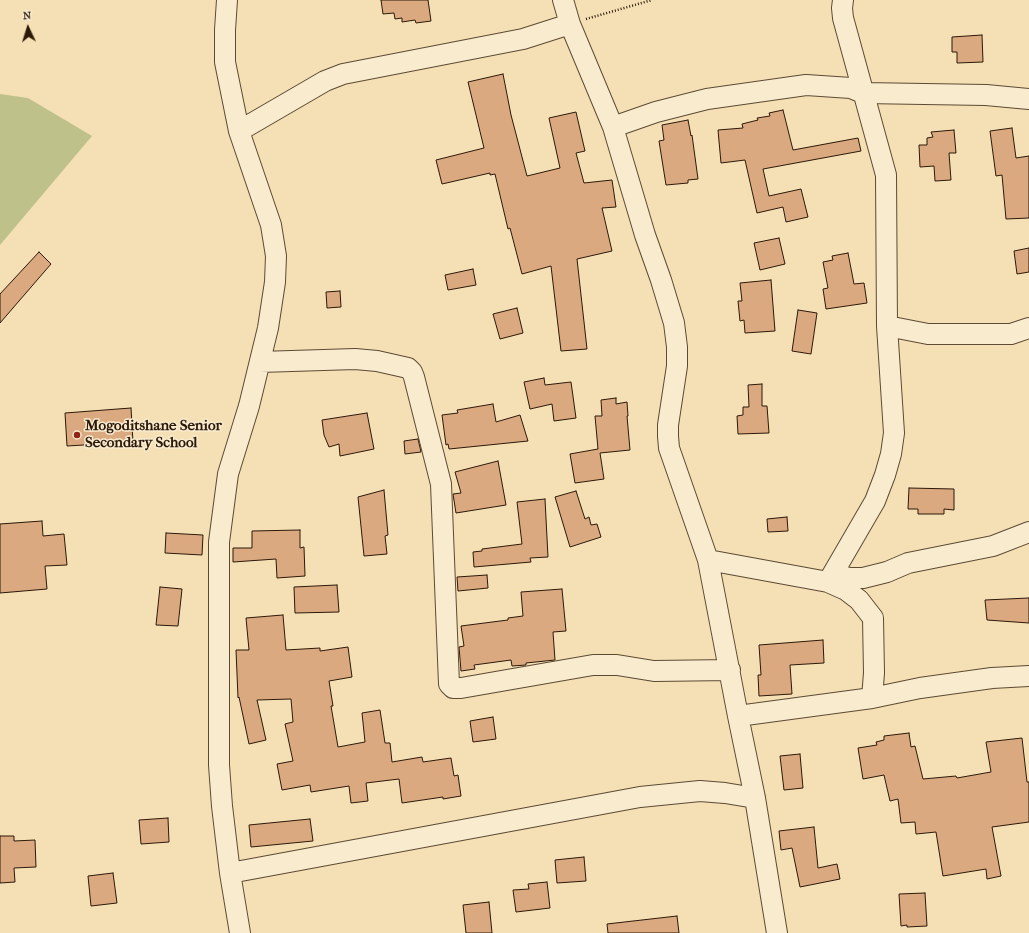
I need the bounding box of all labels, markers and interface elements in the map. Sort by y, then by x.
north arrow [8,8,48,48]
text: N [22,9,32,22]
place label: Mogoditshane Senior Secondary School [85,417,222,452]
marker: Mogoditshane Senior Secondary School [72,430,82,440]

